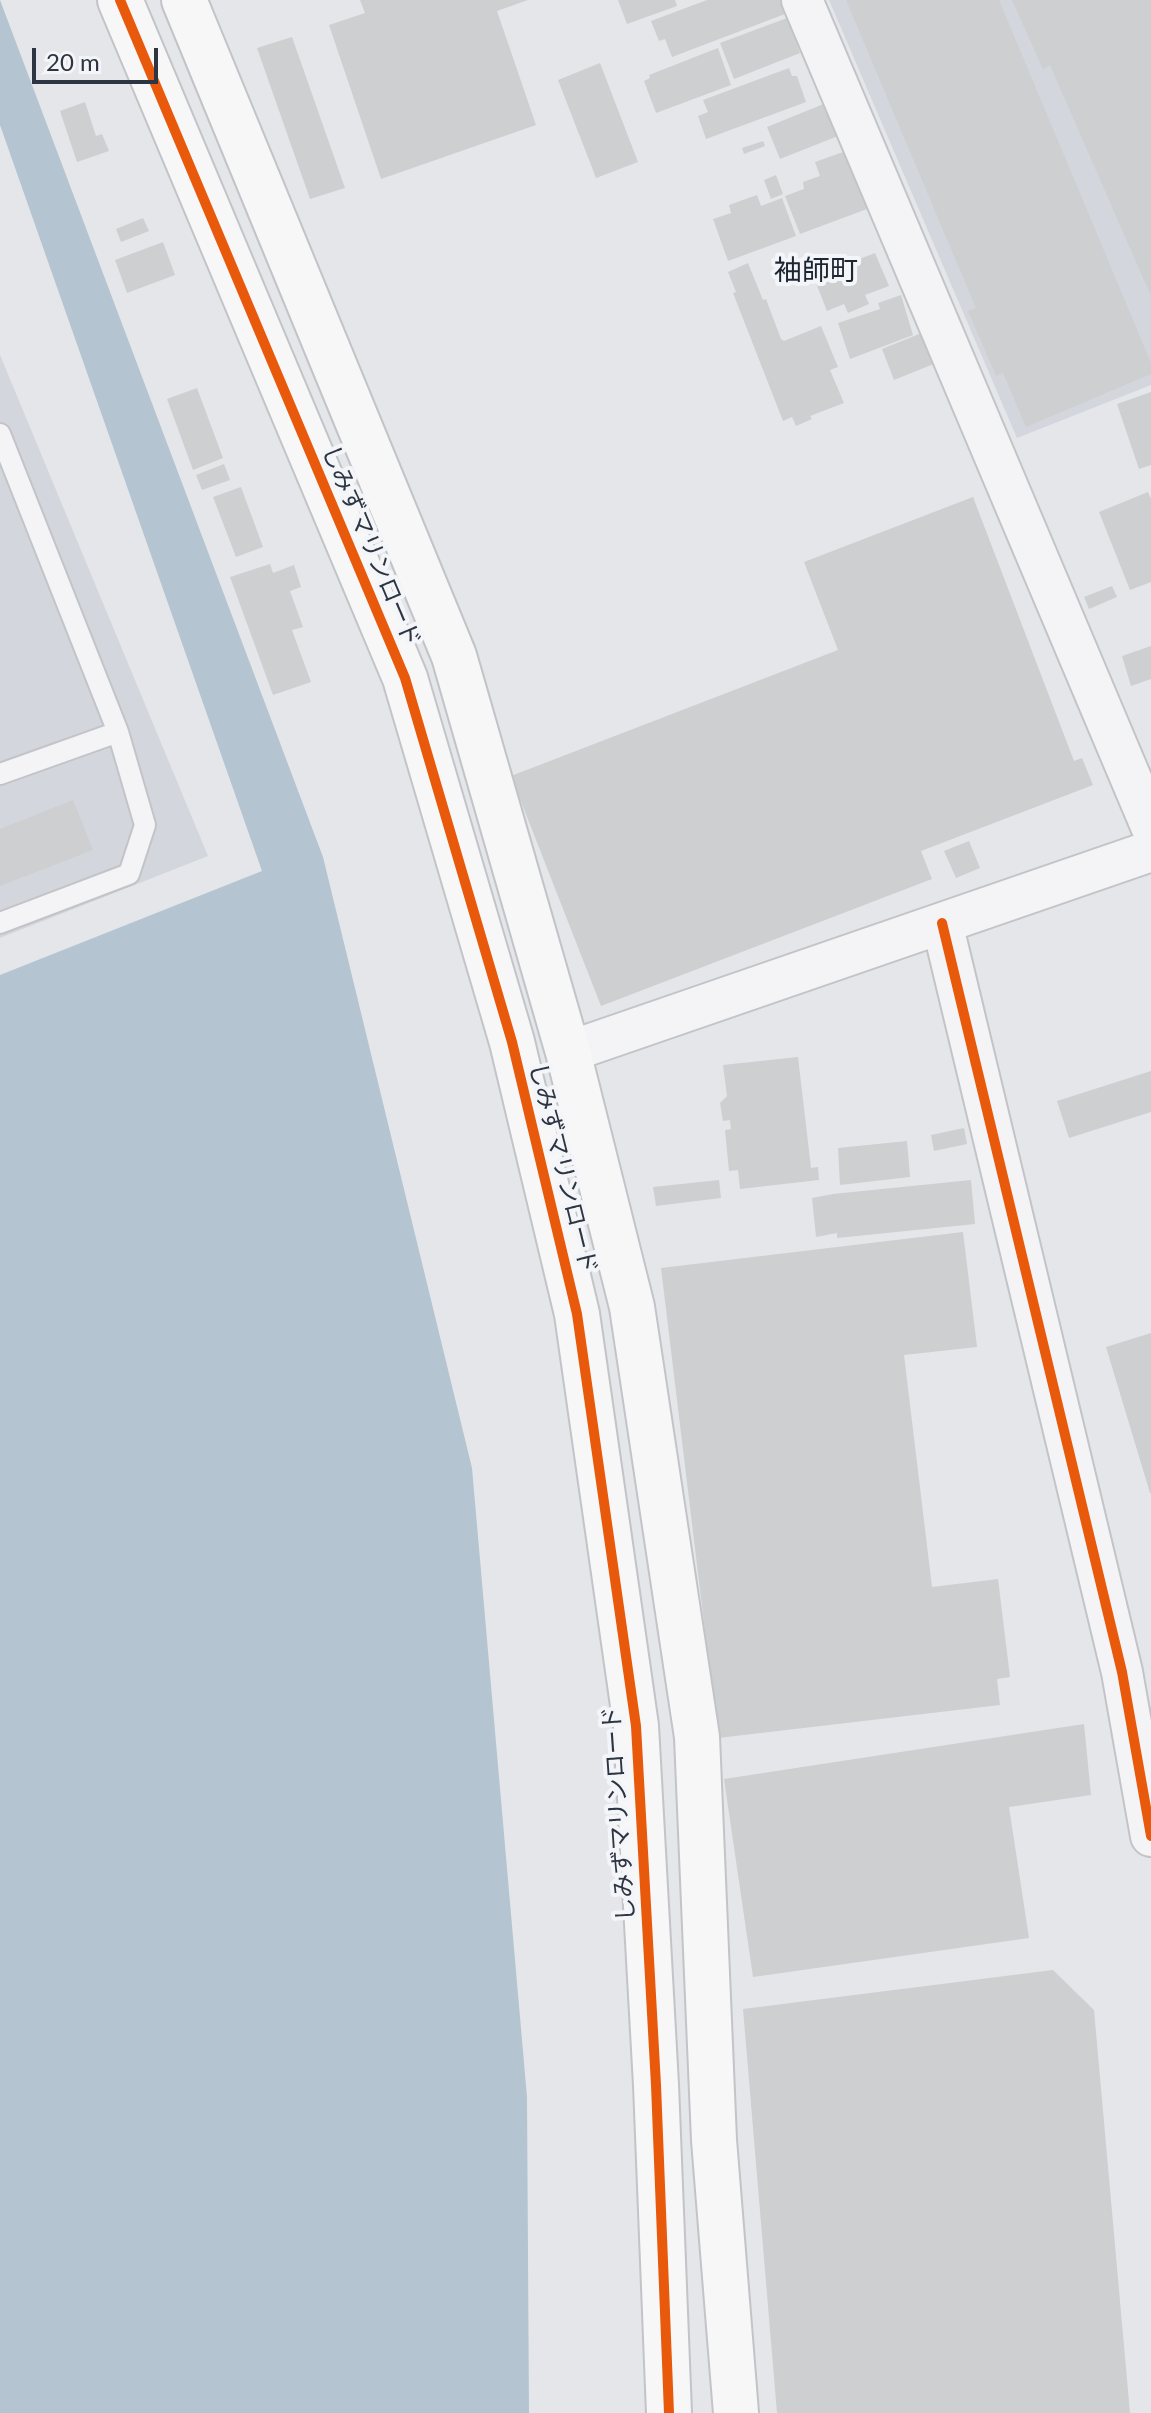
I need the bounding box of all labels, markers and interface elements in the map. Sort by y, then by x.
scale bar [36,32,162,82]
text: 20 m [46,47,100,76]
district label: 袖師町 [774,254,858,288]
street label: しみずマリンロード [316,441,426,651]
street label: しみずマリンロード [523,1060,603,1276]
street label: しみずマリンロード [597,1705,641,1923]

